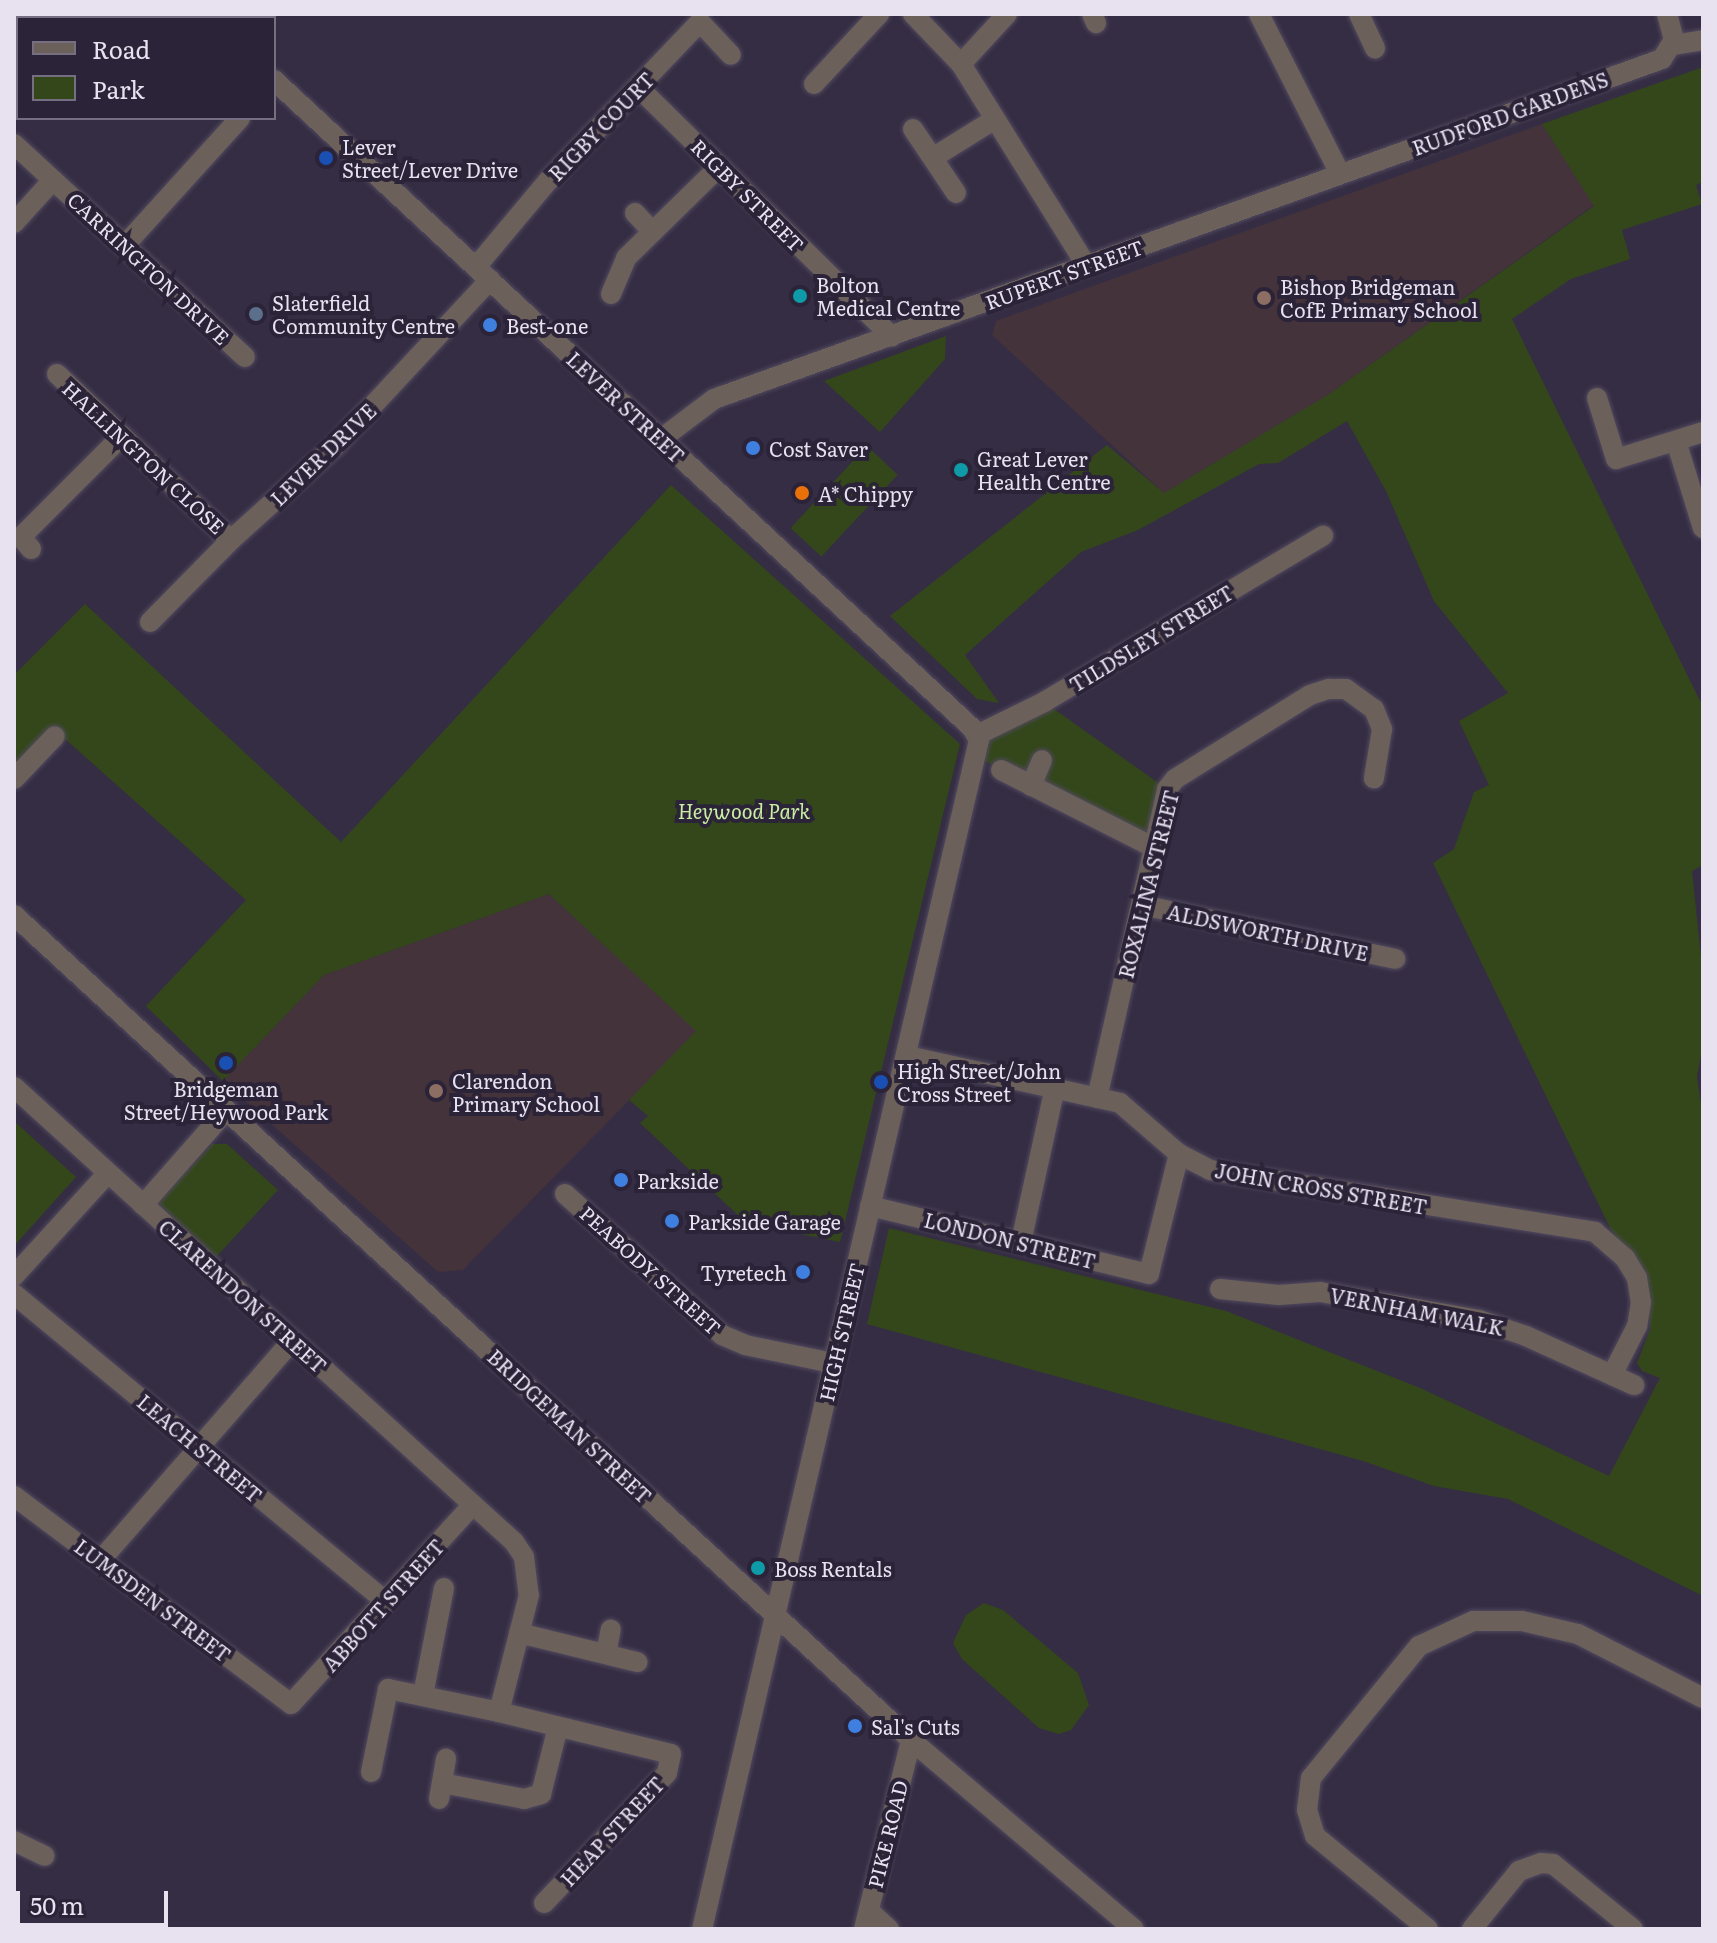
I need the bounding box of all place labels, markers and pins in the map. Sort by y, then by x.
place label: Lever Street/Lever Drive [342,134,518,181]
marker: Lever Street/Lever Drive [317,149,335,167]
place label: Bolton Medical Centre [816,272,960,319]
place label: Bishop Bridgeman CofE Primary School [1280,274,1478,321]
marker: Bolton Medical Centre [791,287,809,305]
marker: Bishop Bridgeman CofE Primary School [1255,289,1273,307]
place label: Slaterfield Community Centre [272,290,455,337]
marker: Slaterfield Community Centre [247,305,265,323]
place label: Best-one [506,313,588,337]
marker: Best-one [481,316,499,334]
place label: Cost Saver [769,436,868,460]
marker: Cost Saver [744,439,762,457]
place label: Great Lever Health Centre [977,446,1111,493]
marker: Great Lever Health Centre [952,461,970,479]
place label: A* Chippy [818,481,913,505]
marker: A* Chippy [793,484,811,502]
marker: Bridgeman Street/Heywood Park [217,1054,235,1072]
place label: High Street/John Cross Street [897,1058,1061,1105]
place label: Clarendon Primary School [452,1068,600,1115]
marker: High Street/John Cross Street [872,1073,890,1091]
place label: Bridgeman Street/Heywood Park [124,1076,328,1123]
marker: Clarendon Primary School [427,1082,445,1100]
place label: Parkside [637,1168,719,1192]
marker: Parkside [612,1171,630,1189]
place label: Parkside Garage [688,1209,841,1233]
marker: Parkside Garage [663,1212,681,1230]
place label: Tyretech [700,1260,787,1284]
marker: Tyretech [794,1263,812,1281]
place label: Boss Rentals [774,1556,892,1580]
marker: Boss Rentals [749,1559,767,1577]
place label: Sal's Cuts [871,1714,960,1738]
marker: Sal's Cuts [846,1717,864,1735]

